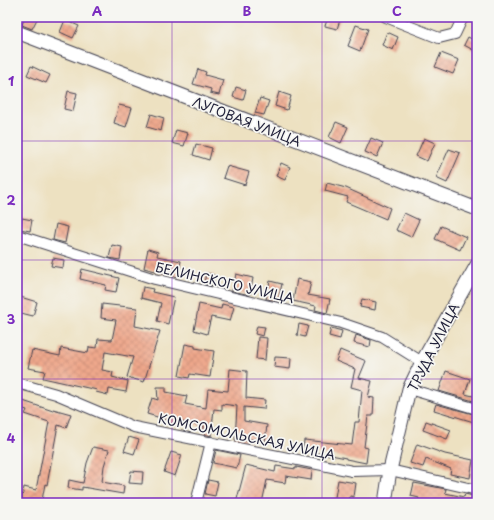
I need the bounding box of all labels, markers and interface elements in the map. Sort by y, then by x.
text: A [92,1,102,20]
text: B [243,1,252,20]
text: C [392,1,402,20]
text: 1 [8,71,14,90]
street label: ЛУГОВАЯ УЛИЦА [190,92,304,150]
text: 2 [6,190,16,209]
street label: БЕЛИНСКОГО УЛИЦА [154,257,296,307]
street label: ТРУДА УЛИЦА [403,299,463,394]
text: 3 [7,309,16,328]
street label: КОМСОМОЛЬСКАЯ УЛИЦА [157,408,337,464]
text: 4 [7,428,16,447]

